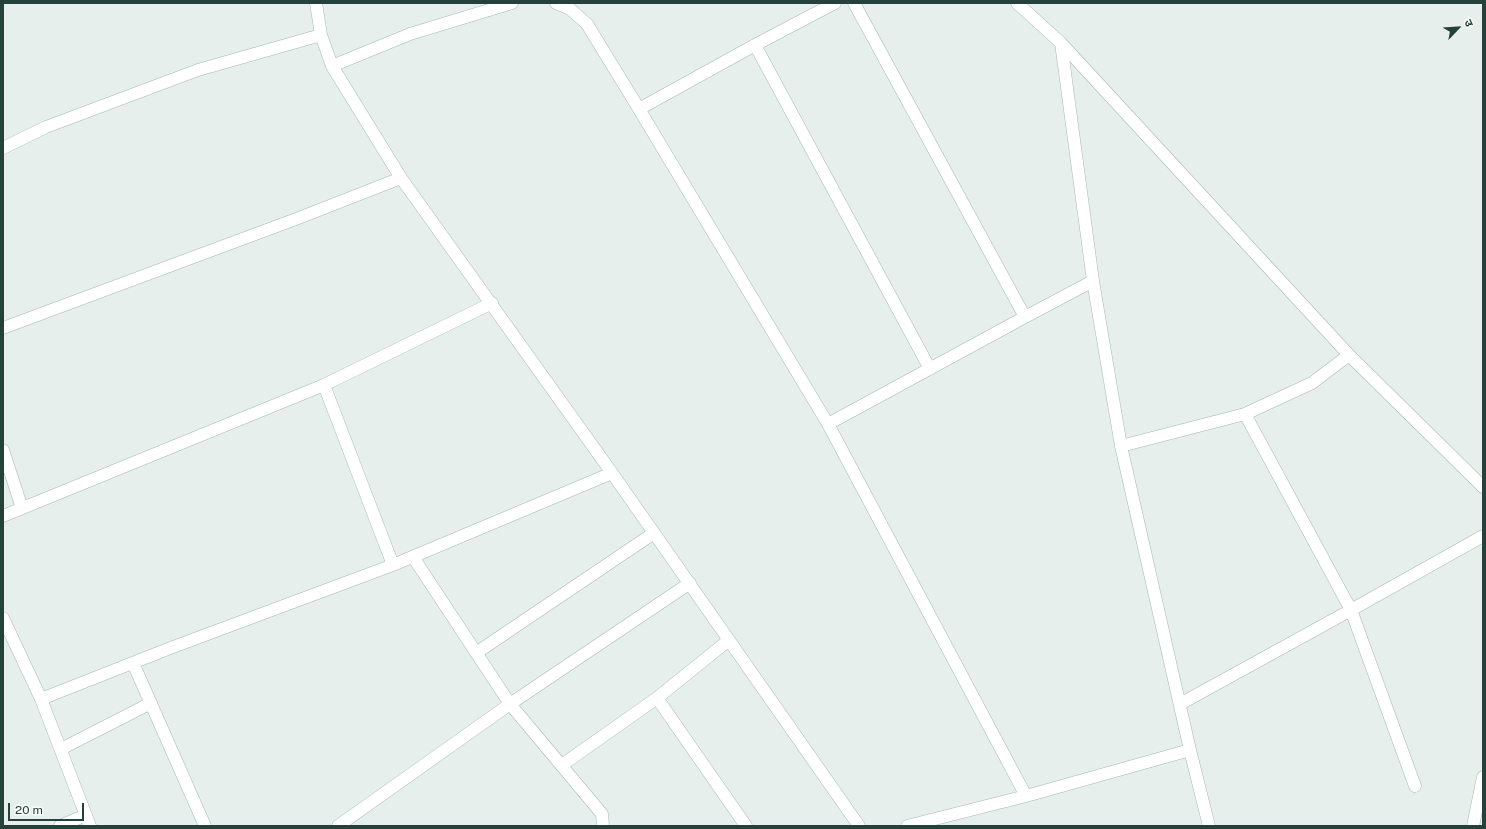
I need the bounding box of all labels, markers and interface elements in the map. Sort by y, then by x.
north arrow [1438,8,1478,48]
text: उ [1462,17,1476,28]
scale bar [10,795,86,821]
text: 20 m [15,803,43,817]

